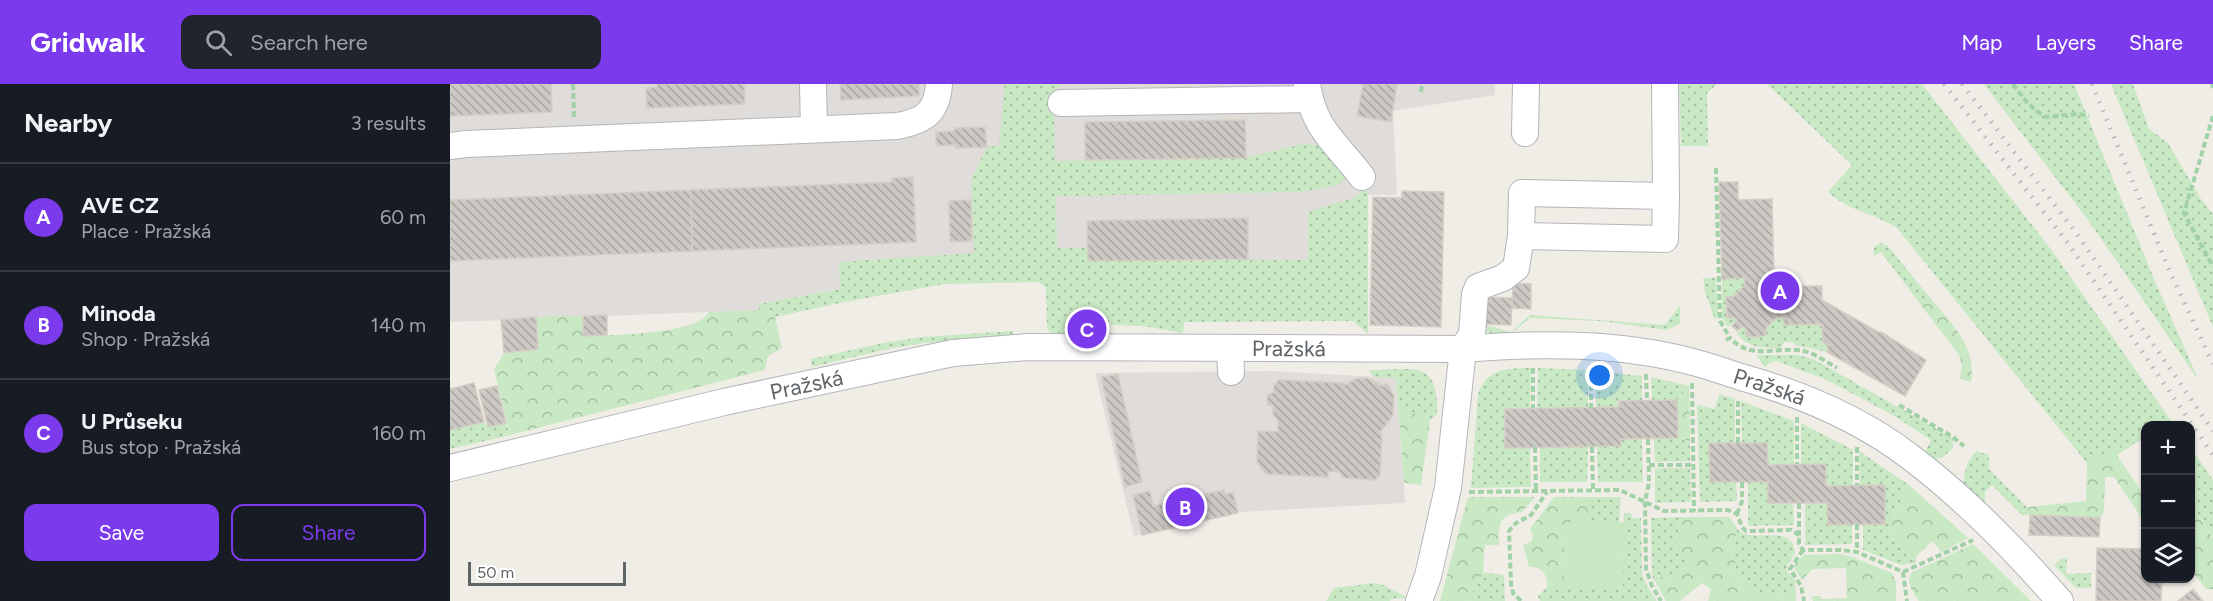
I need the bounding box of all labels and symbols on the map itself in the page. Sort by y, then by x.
pin: A [1760,268,1800,314]
pin: C [1068,306,1106,352]
street label: Pražská [1252,335,1326,362]
your location [1585,361,1614,390]
street label: Pražská [1730,362,1809,411]
street label: Pražská [767,363,845,405]
pin: B [1166,484,1204,530]
scale bar [468,559,626,586]

